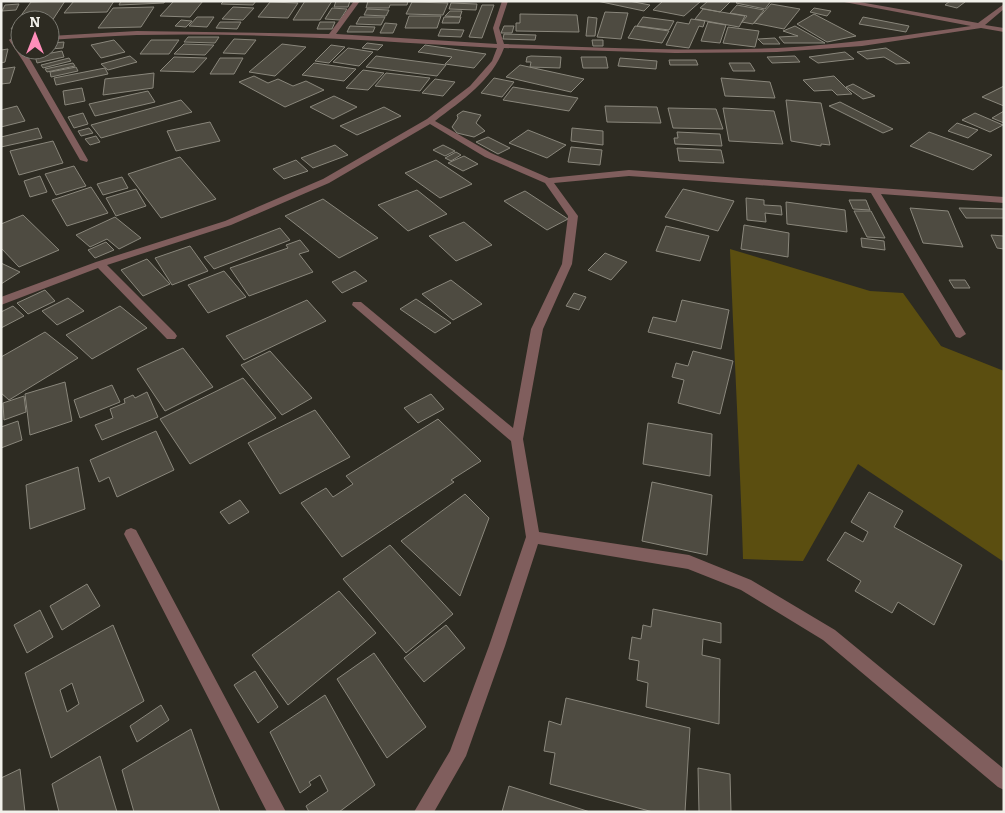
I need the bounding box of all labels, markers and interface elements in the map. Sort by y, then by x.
north arrow [10,10,60,60]
text: N [30,14,41,31]

